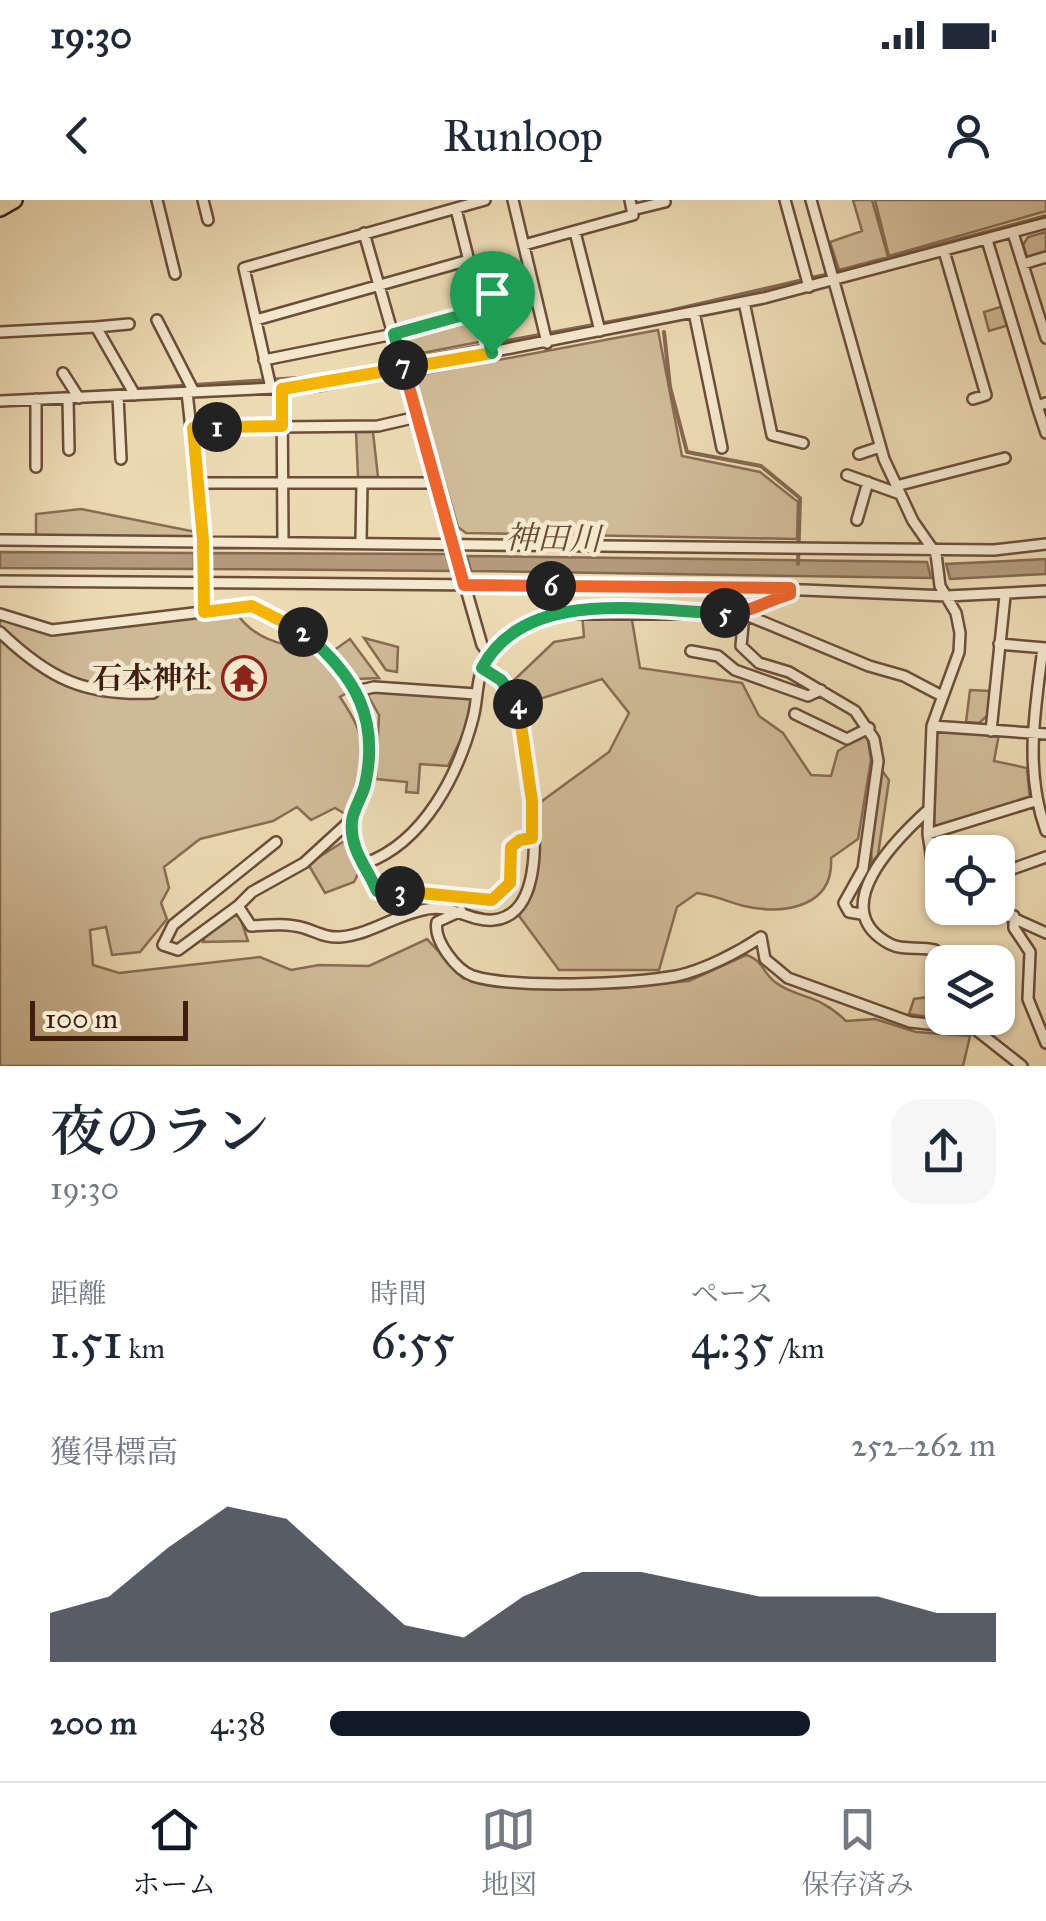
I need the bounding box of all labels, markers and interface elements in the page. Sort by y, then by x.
text: 19:30 [50,12,132,58]
icon: back [50,108,105,163]
text: Runloop [443,108,603,163]
icon: person [941,108,996,163]
pin [450,251,535,354]
icon: arrive [465,266,520,321]
pin: 7 [378,340,428,390]
text: 7 [396,347,410,382]
pin: 1 [192,402,242,452]
text: 1 [211,409,223,444]
water label: 神田川 [505,518,604,559]
pin: 6 [526,561,576,611]
text: 6 [544,568,558,603]
pin: 5 [700,588,750,638]
text: 5 [718,595,732,630]
pin: 2 [278,607,328,657]
text: 2 [296,614,310,649]
temple icon: 石本神社 [221,655,267,701]
place label: 石本神社 [92,660,212,696]
pin: 4 [493,679,543,729]
text: 4 [510,686,526,721]
map controls [925,835,1015,1035]
button: locate [925,835,1015,925]
pin: 3 [375,866,425,916]
text: 3 [394,873,406,908]
button: layers [925,945,1015,1035]
scale bar [30,996,188,1040]
text: 100 m [45,1001,118,1036]
text: 夜のラン [50,1098,270,1165]
button: share [891,1099,996,1204]
text: 19:30 [50,1169,119,1208]
text: 距離 [50,1276,106,1311]
text: 時間 [370,1276,426,1311]
text: ペース [691,1276,773,1311]
text: 1.51 [50,1311,122,1372]
text: 6:55 [370,1311,455,1372]
text: 4:35 [691,1311,774,1372]
text: km [122,1331,165,1366]
text: /km [774,1331,824,1366]
text: 252–262 m [851,1426,996,1465]
text: 獲得標高 [50,1433,178,1472]
text: 200 m [50,1704,137,1743]
text: 4:38 [210,1704,266,1743]
tab: ホーム [132,1802,216,1902]
tab: 地図 [481,1802,537,1902]
tab: 保存済み [802,1802,914,1902]

